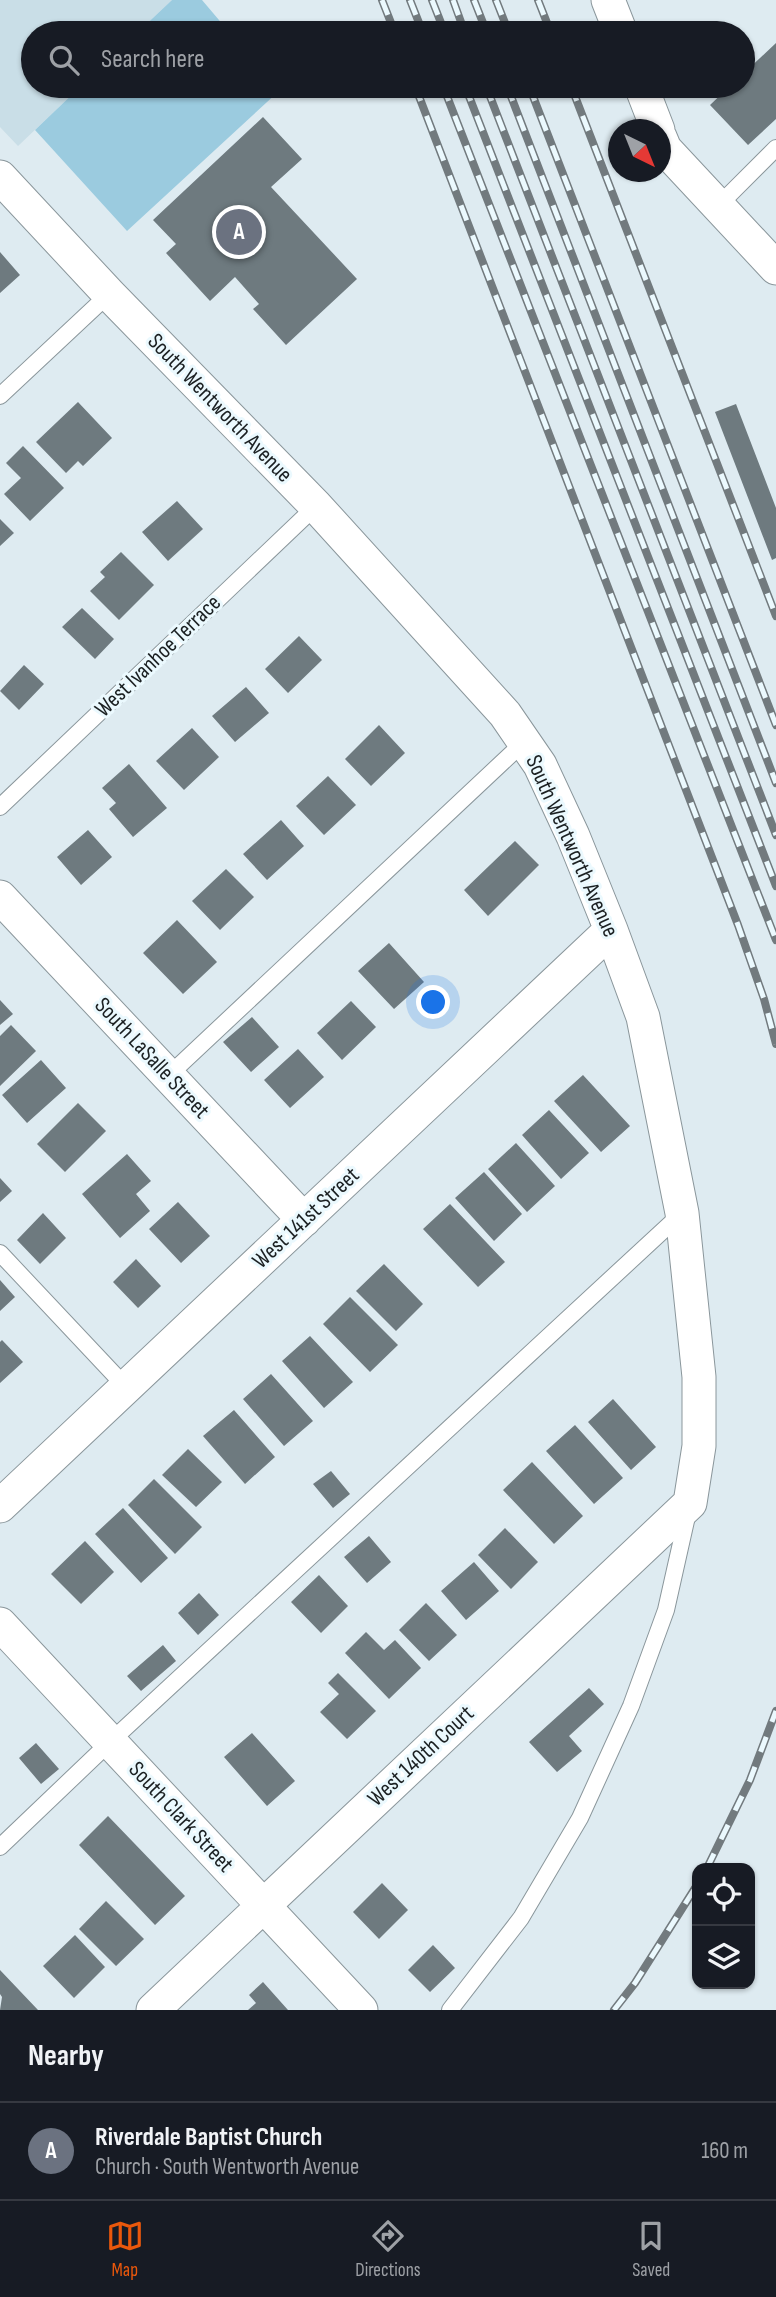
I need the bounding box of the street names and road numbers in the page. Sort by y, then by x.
street label: South Wentworth Avenue [142,328,298,488]
street label: West Ivanhoe Terrace [89,589,227,723]
street label: South Wentworth Avenue [519,751,625,941]
street label: South LaSalle Street [89,992,215,1124]
street label: West 141st Street [247,1161,365,1275]
street label: West 140th Court [362,1700,480,1812]
street label: South Clark Street [123,1756,239,1878]

